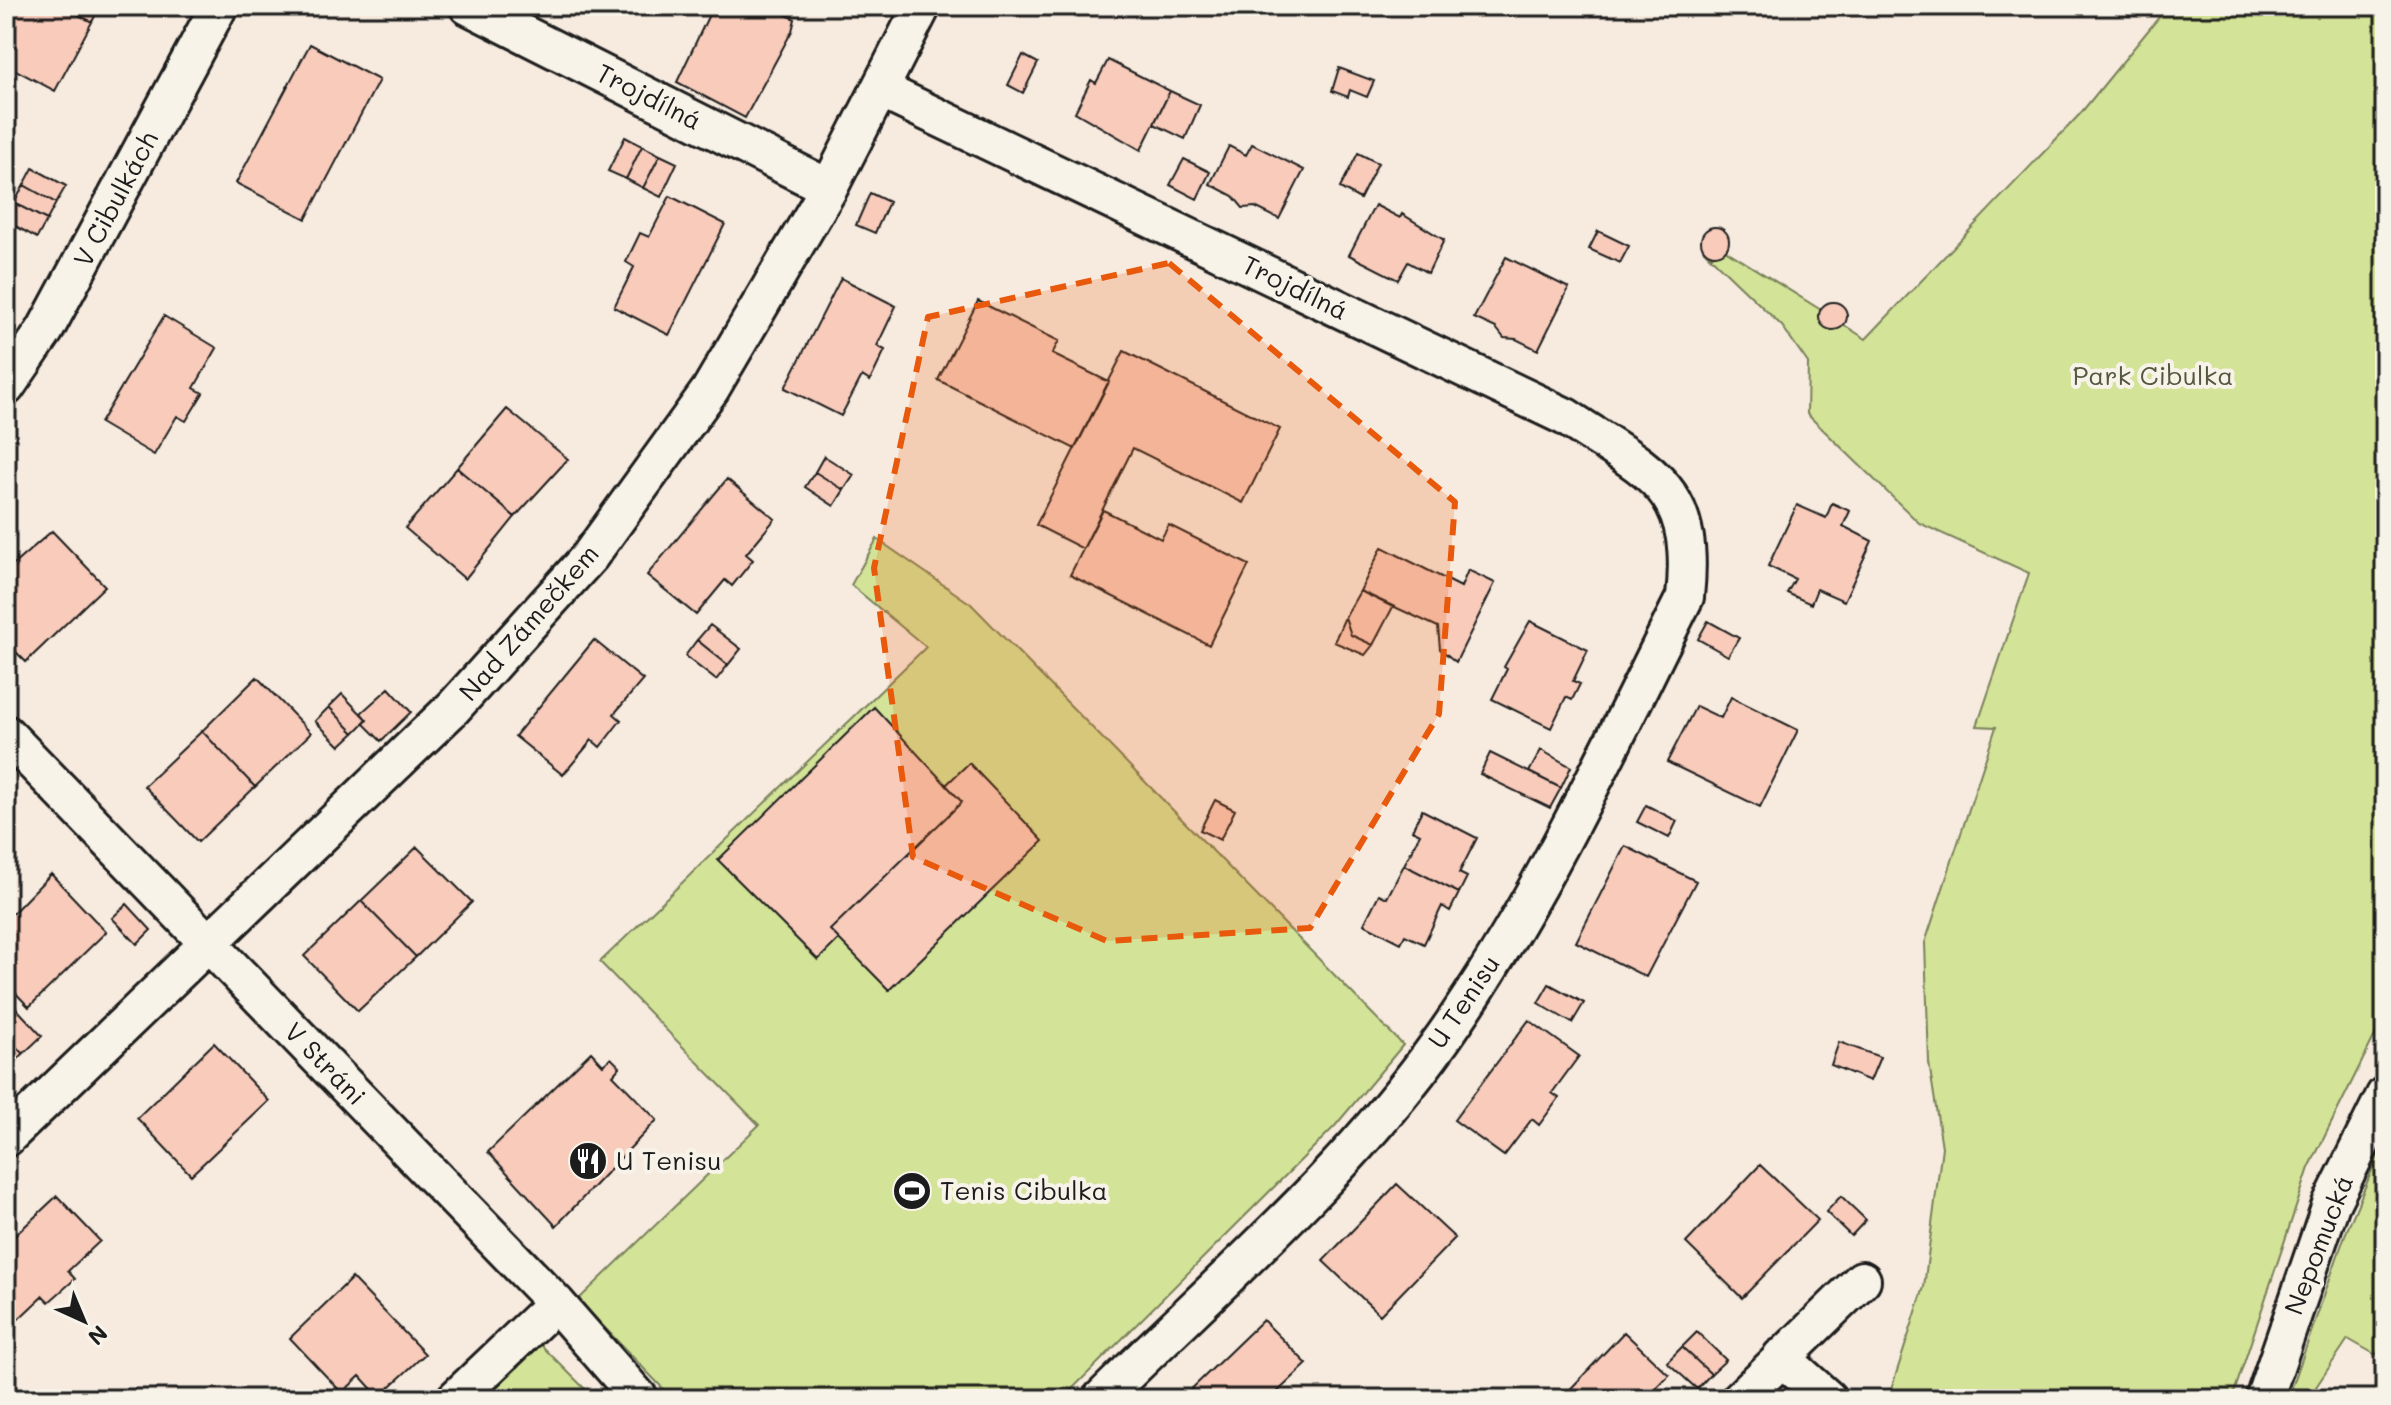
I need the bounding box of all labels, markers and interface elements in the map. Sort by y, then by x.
street label: Trojdílná [591,55,708,137]
street label: V Cibulkách [65,125,165,272]
street label: Trojdílná [1237,247,1354,327]
park label: Park Cibulka [2072,358,2234,392]
street label: Nad Zámečkem [451,537,606,708]
street label: U Tenisu [1420,948,1507,1055]
street label: V Stráni [278,1015,374,1112]
restaurant icon: U Tenisu [567,1140,609,1182]
place label: U Tenisu [616,1143,721,1177]
sports icon: Tenis Cibulka [891,1170,933,1212]
street label: Nepomucká [2276,1170,2360,1319]
place label: Tenis Cibulka [940,1173,1108,1207]
north arrow [44,1281,124,1361]
text: N [82,1320,114,1352]

